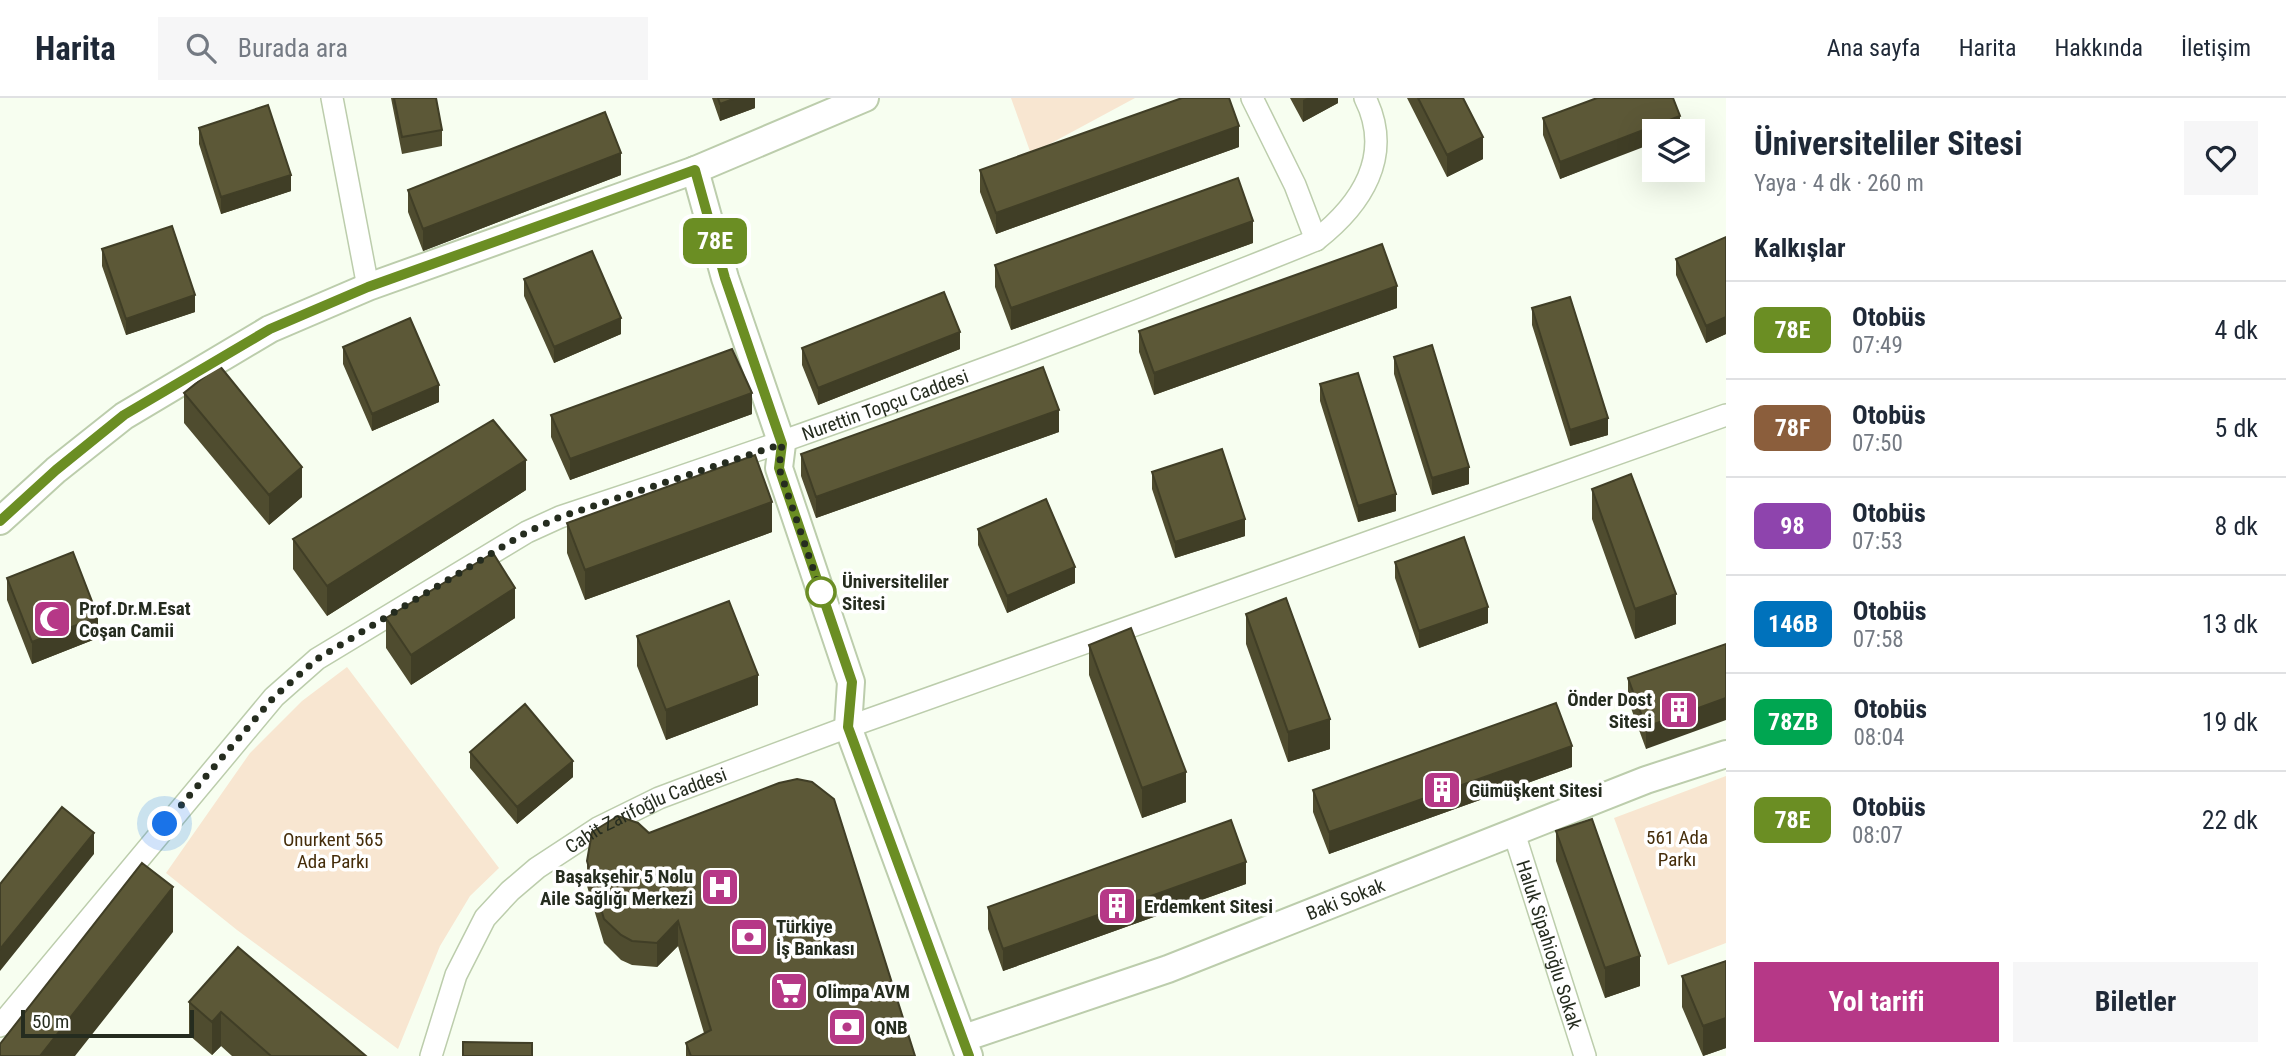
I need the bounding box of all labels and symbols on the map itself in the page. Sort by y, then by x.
line badge: 78E [675,218,755,264]
street label: Nurettin Topçu Caddesi [799,365,972,446]
place label: Üniversiteliler Sitesi [842,570,949,615]
marker: Üniversiteliler Sitesi [806,577,836,607]
place label: Prof.Dr.M.Esat Coşan Camii [79,597,191,642]
mosque icon: Prof.Dr.M.Esat Coşan Camii [31,598,73,640]
place label: Önder Dost Sitesi [1567,688,1652,733]
building icon: Önder Dost Sitesi [1658,689,1700,731]
street label: Cahit Zarifoğlu Caddesi [561,763,730,858]
building icon: Gümüşkent Sitesi [1421,769,1463,811]
place label: Gümüşkent Sitesi [1469,779,1602,802]
your location [147,806,182,841]
park label: 561 Ada Parkı [1646,826,1708,871]
park label: Onurkent 565 Ada Parkı [283,828,383,873]
street label: Haluk Sipahioğlu Sokak [1511,857,1587,1032]
place label: Başakşehir 5 Nolu Aile Sağlığı Merkezi [540,865,693,910]
hospital icon: Başakşehir 5 Nolu Aile Sağlığı Merkezi [699,866,741,908]
street label: Baki Sokak [1303,873,1388,925]
building icon: Erdemkent Sitesi [1096,885,1138,927]
place label: Erdemkent Sitesi [1144,895,1273,918]
place label: Türkiye İş Bankası [776,915,855,960]
bank icon: Türkiye İş Bankası [728,916,770,958]
supermarket icon: Olimpa AVM [768,970,810,1012]
place label: Olimpa AVM [816,980,910,1003]
bank icon: QNB [826,1006,868,1048]
scale bar [21,1007,194,1039]
place label: QNB [874,1016,908,1039]

